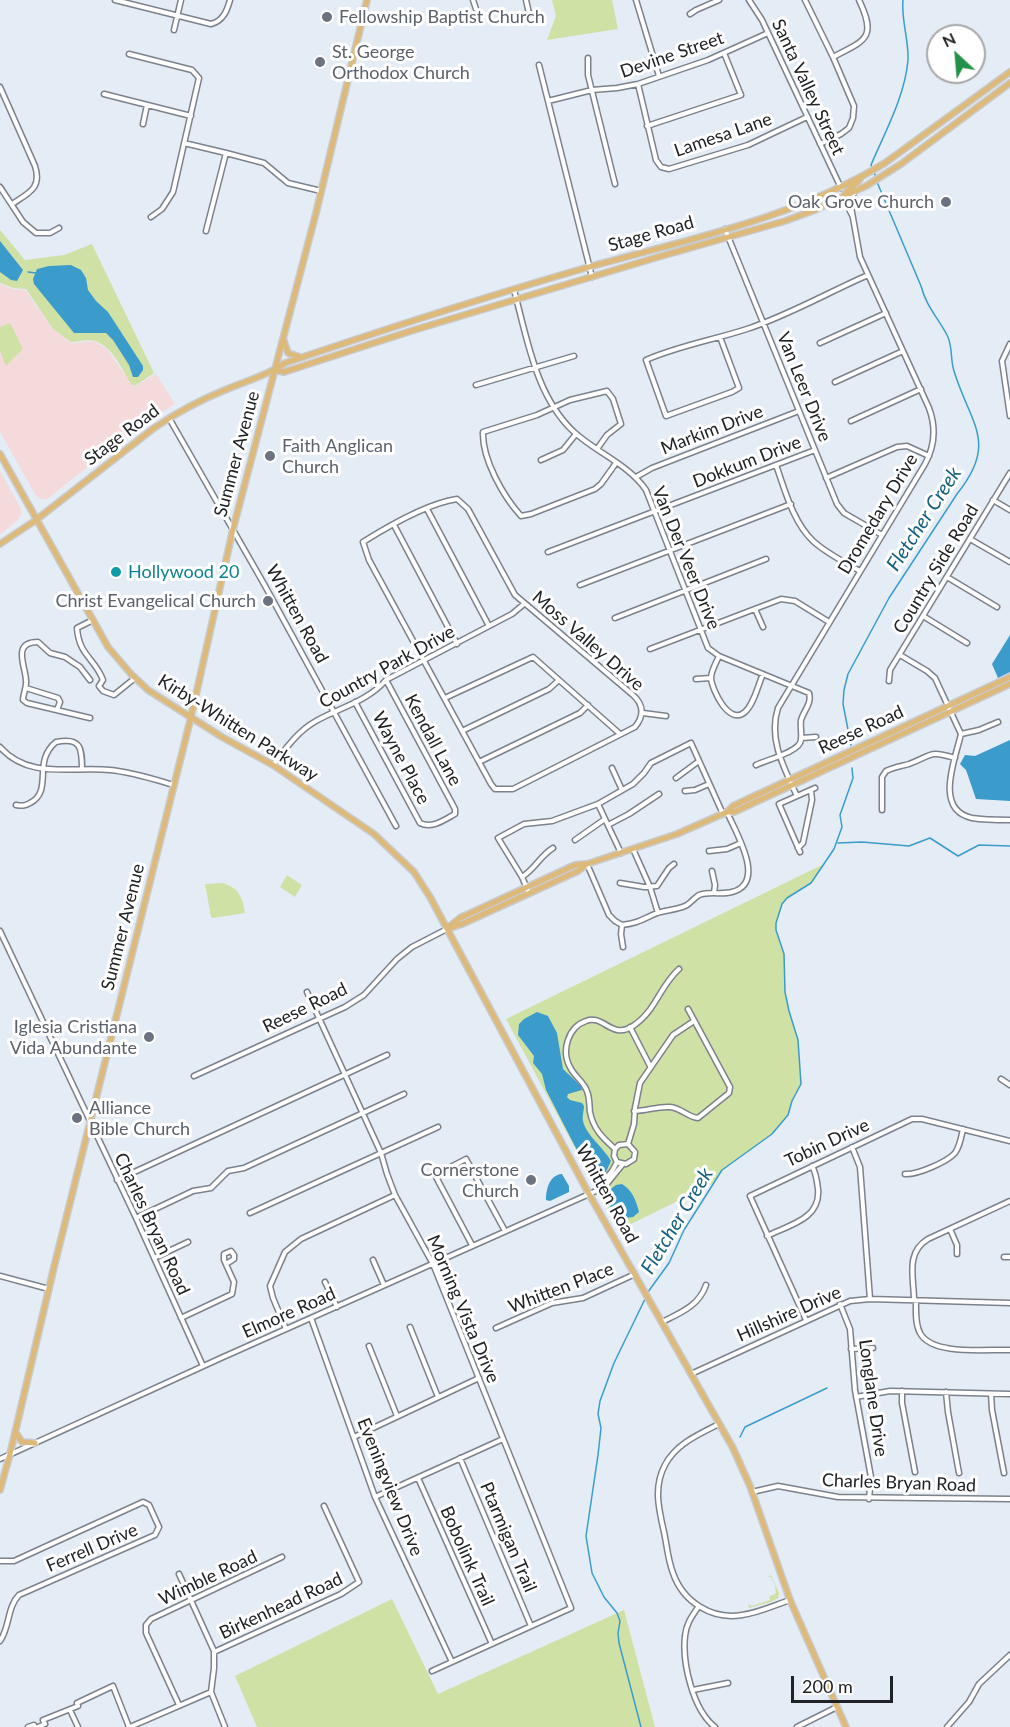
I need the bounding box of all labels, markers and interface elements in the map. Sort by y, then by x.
place label: Fellowship Baptist Church [339,6,545,28]
marker: Fellowship Baptist Church [320,10,334,24]
street label: Santa Valley Street [767,16,849,158]
north arrow [926,24,986,84]
street label: Devine Street [617,27,727,83]
text: N [939,28,958,50]
place label: St. George Orthodox Church [332,41,470,84]
marker: St. George Orthodox Church [313,55,327,69]
street label: Lamesa Lane [671,108,775,162]
place label: Oak Grove Church [788,191,934,213]
marker: Oak Grove Church [939,195,953,209]
street label: Stage Road [606,211,696,257]
street label: Van Leer Drive [772,329,836,445]
street label: Summer Avenue [210,389,264,519]
street label: Stage Road [80,400,164,470]
street label: Markim Drive [658,401,766,459]
street label: Dokkum Drive [690,431,804,493]
place label: Faith Anglican Church [282,435,393,478]
marker: Faith Anglican Church [263,449,277,463]
street label: Dromedary Drive [834,450,922,578]
water label: Fletcher Creek [881,462,967,576]
street label: Van Der Veer Drive [647,483,725,633]
street label: Country Side Road [889,500,983,638]
place label: Hollywood 20 [128,561,239,583]
street label: Whitten Road [261,561,333,667]
marker: Hollywood 20 [109,565,123,579]
street label: Moss Valley Drive [528,587,648,695]
place label: Christ Evangelical Church [56,590,256,612]
marker: Christ Evangelical Church [261,594,275,608]
street label: Country Park Drive [315,621,459,713]
street label: Kirby-Whitten Parkway [154,670,322,786]
street label: Kendall Lane [400,690,466,790]
street label: Reese Road [815,701,907,759]
street label: Wayne Place [368,708,434,808]
street label: Summer Avenue [97,862,149,992]
street label: Reese Road [259,978,351,1038]
place label: Iglesia Cristiana Vida Abundante [10,1016,137,1058]
marker: Iglesia Cristiana Vida Abundante [142,1030,156,1044]
place label: Alliance Bible Church [89,1097,190,1140]
marker: Alliance Bible Church [70,1111,84,1125]
street label: Tobin Drive [781,1114,873,1172]
street label: Whitten Road [571,1141,643,1247]
street label: Charles Bryan Road [110,1149,194,1299]
place label: Cornerstone Church [420,1159,519,1202]
water label: Fletcher Creek [636,1164,718,1278]
marker: Cornerstone Church [524,1173,538,1187]
street label: Morning Vista Drive [422,1232,504,1386]
street label: Whitten Place [505,1258,617,1318]
street label: Hillshire Drive [734,1281,844,1347]
street label: Elmore Road [239,1283,339,1343]
street label: Longlane Drive [854,1338,892,1458]
street label: Eveningview Drive [352,1415,428,1559]
street label: Charles Bryan Road [822,1470,976,1496]
street label: Ptarmigan Trail [475,1479,541,1595]
street label: Bobolink Trail [435,1503,499,1609]
street label: Ferrell Drive [43,1519,141,1577]
street label: Wimble Road [155,1546,261,1610]
street label: Birkenhead Road [216,1568,346,1644]
scale bar [794,1664,896,1702]
text: 200 m [802,1675,853,1697]

